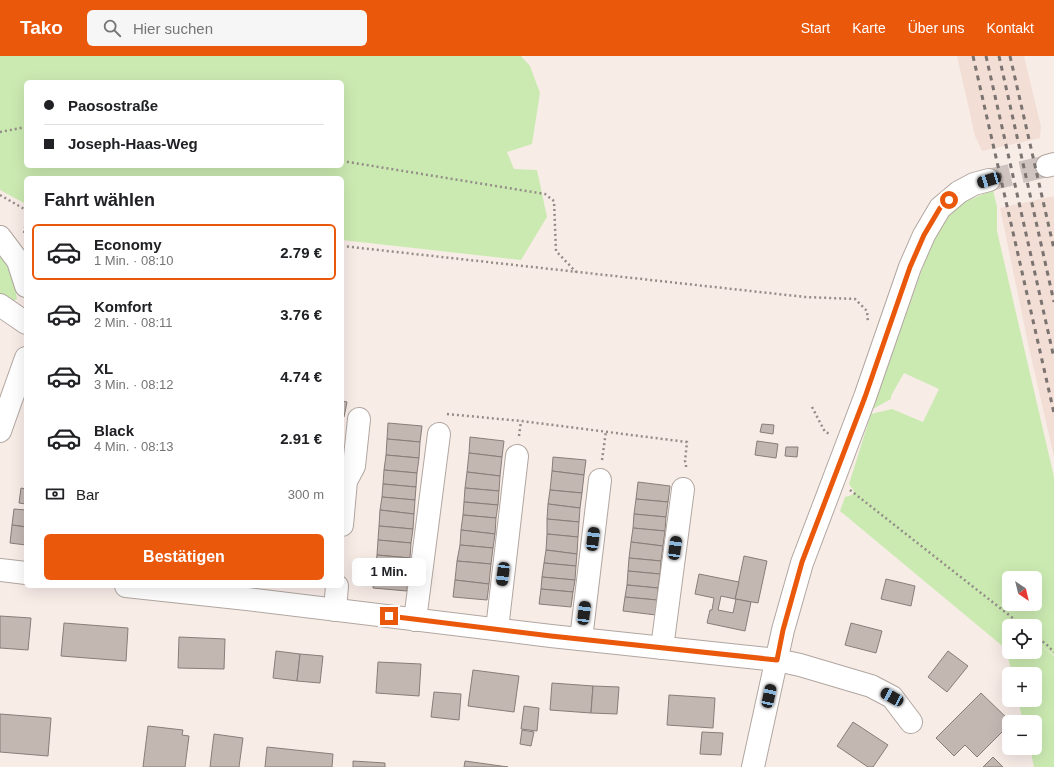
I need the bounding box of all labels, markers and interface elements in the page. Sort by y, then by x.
search box [87,10,367,46]
text: Tako [20,17,63,38]
icon: search [101,17,123,39]
text: Hier suchen [133,20,213,37]
text: Start [801,20,830,36]
text: Karte [852,20,886,36]
text: Über uns [908,20,965,36]
text: Kontakt [987,20,1034,36]
text: Paosostraße [68,97,158,114]
text: Joseph-Haas-Weg [68,135,198,152]
car [976,171,1002,189]
text: Fahrt wählen [44,190,155,210]
route start [940,191,958,209]
icon: car [46,234,82,270]
text: Economy [94,236,162,253]
text: 2.79 € [280,244,322,261]
text: 1 Min. · 08:10 [94,253,174,268]
icon: car [46,296,82,332]
text: Komfort [94,298,152,315]
text: 3.76 € [280,306,322,323]
text: 2 Min. · 08:11 [94,315,173,330]
icon: car [46,358,82,394]
text: XL [94,360,113,377]
text: 4.74 € [280,368,322,385]
text: 3 Min. · 08:12 [94,377,174,392]
icon: car [46,420,82,456]
text: Black [94,422,134,439]
text: 2.91 € [280,430,322,447]
text: 4 Min. · 08:13 [94,439,174,454]
icon: cash [44,483,66,505]
text: Bar [76,486,99,503]
text: 300 m [288,487,324,502]
car [586,526,600,552]
button: Bestätigen [44,534,324,580]
car [667,535,683,561]
callout: 1 Min. [352,558,426,586]
car [496,561,510,587]
text: 1 Min. [371,564,407,579]
north arrow [1002,571,1042,611]
map controls [1002,571,1042,755]
car [577,600,591,626]
route end [380,607,398,625]
button: locate [1002,619,1042,659]
button: + [1002,667,1042,707]
car [761,683,777,709]
car [879,686,905,708]
button: − [1002,715,1042,755]

